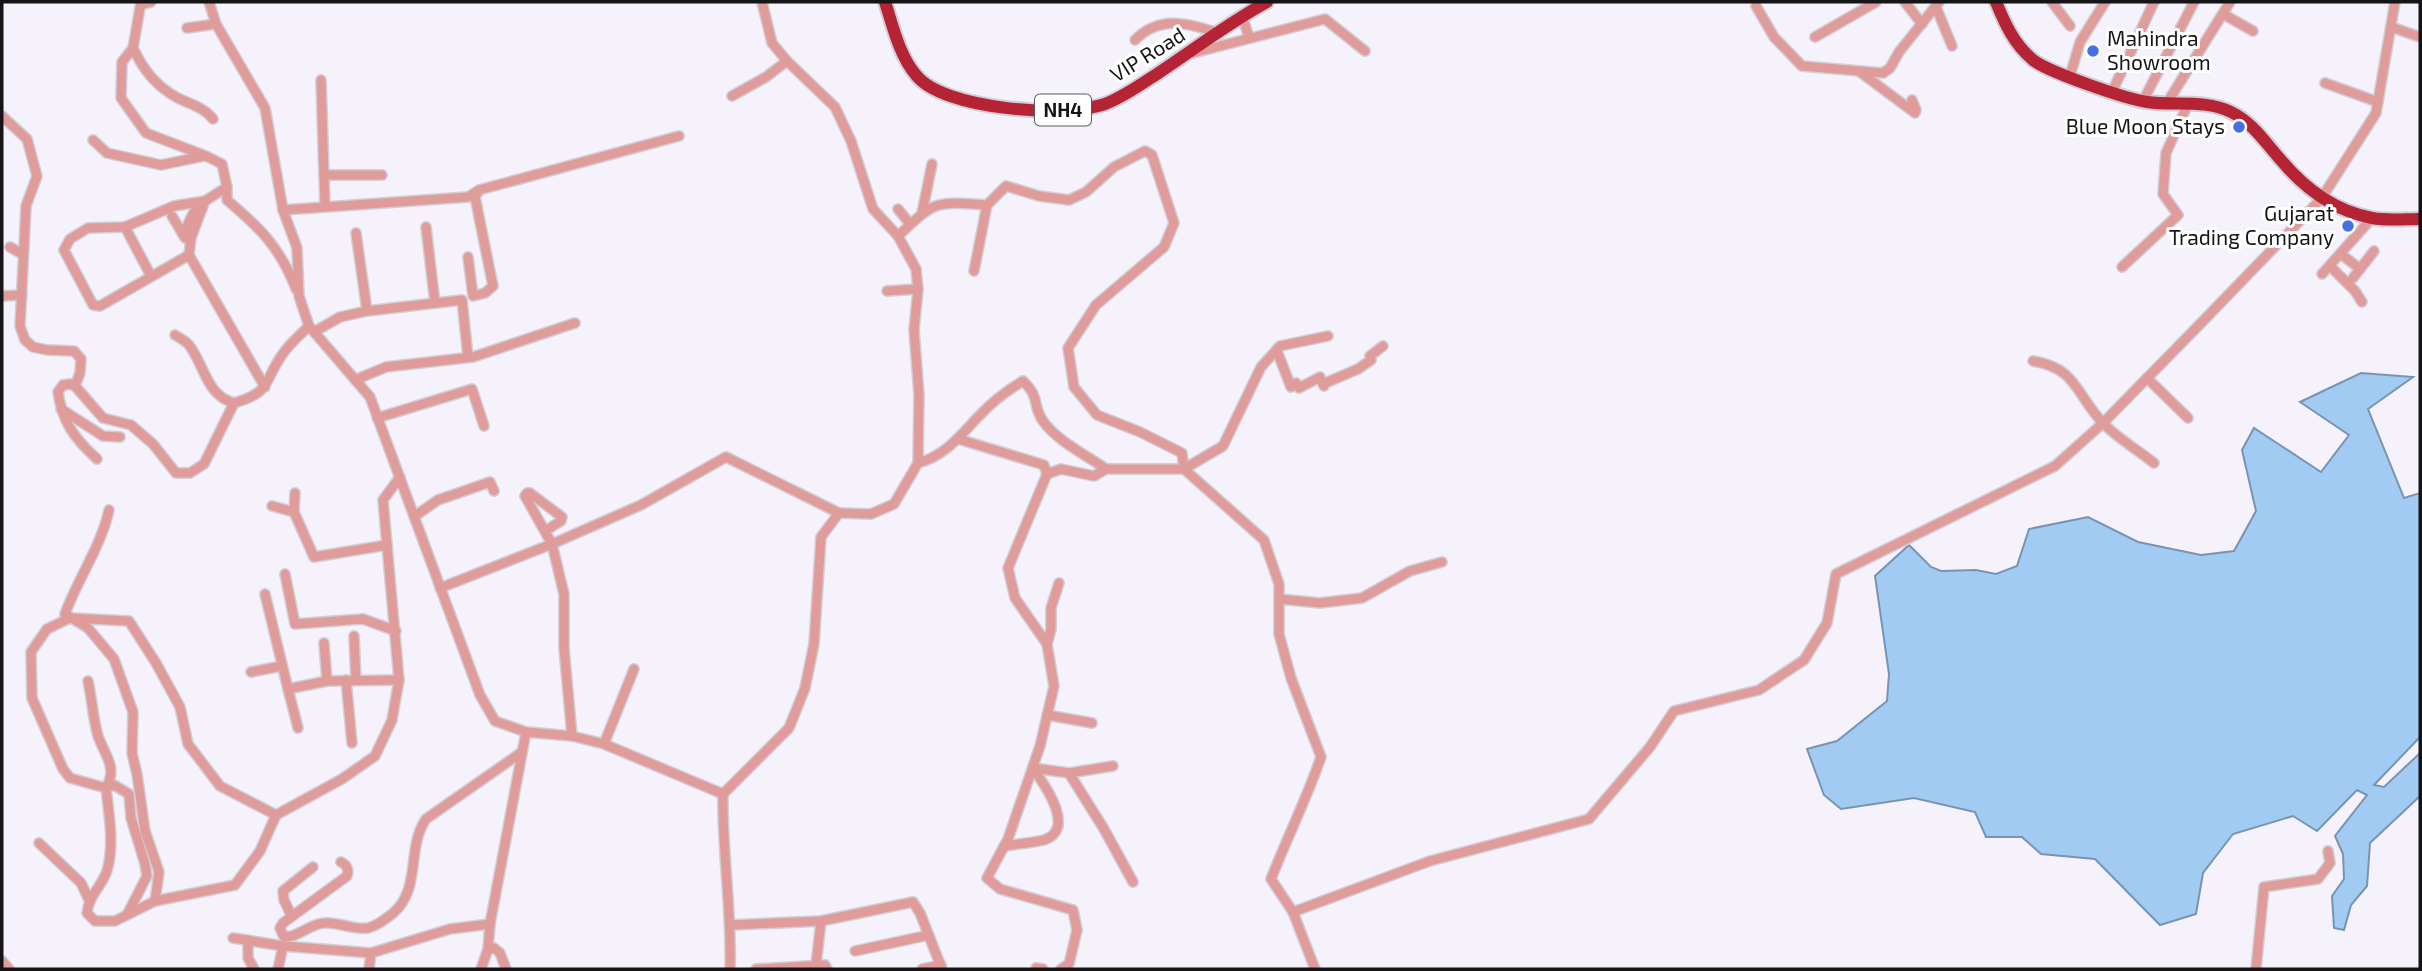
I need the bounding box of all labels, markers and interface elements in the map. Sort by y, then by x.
street label: VIP Road [1105,21,1189,86]
place label: Mahindra Showroom [2107,25,2211,74]
marker: Mahindra Showroom [2085,43,2101,59]
road number: NH4 [1035,94,1091,125]
place label: Blue Moon Stays [2066,113,2225,138]
marker: Blue Moon Stays [2231,119,2247,135]
place label: Gujarat Trading Company [2169,200,2334,249]
marker: Gujarat Trading Company [2340,218,2356,234]

